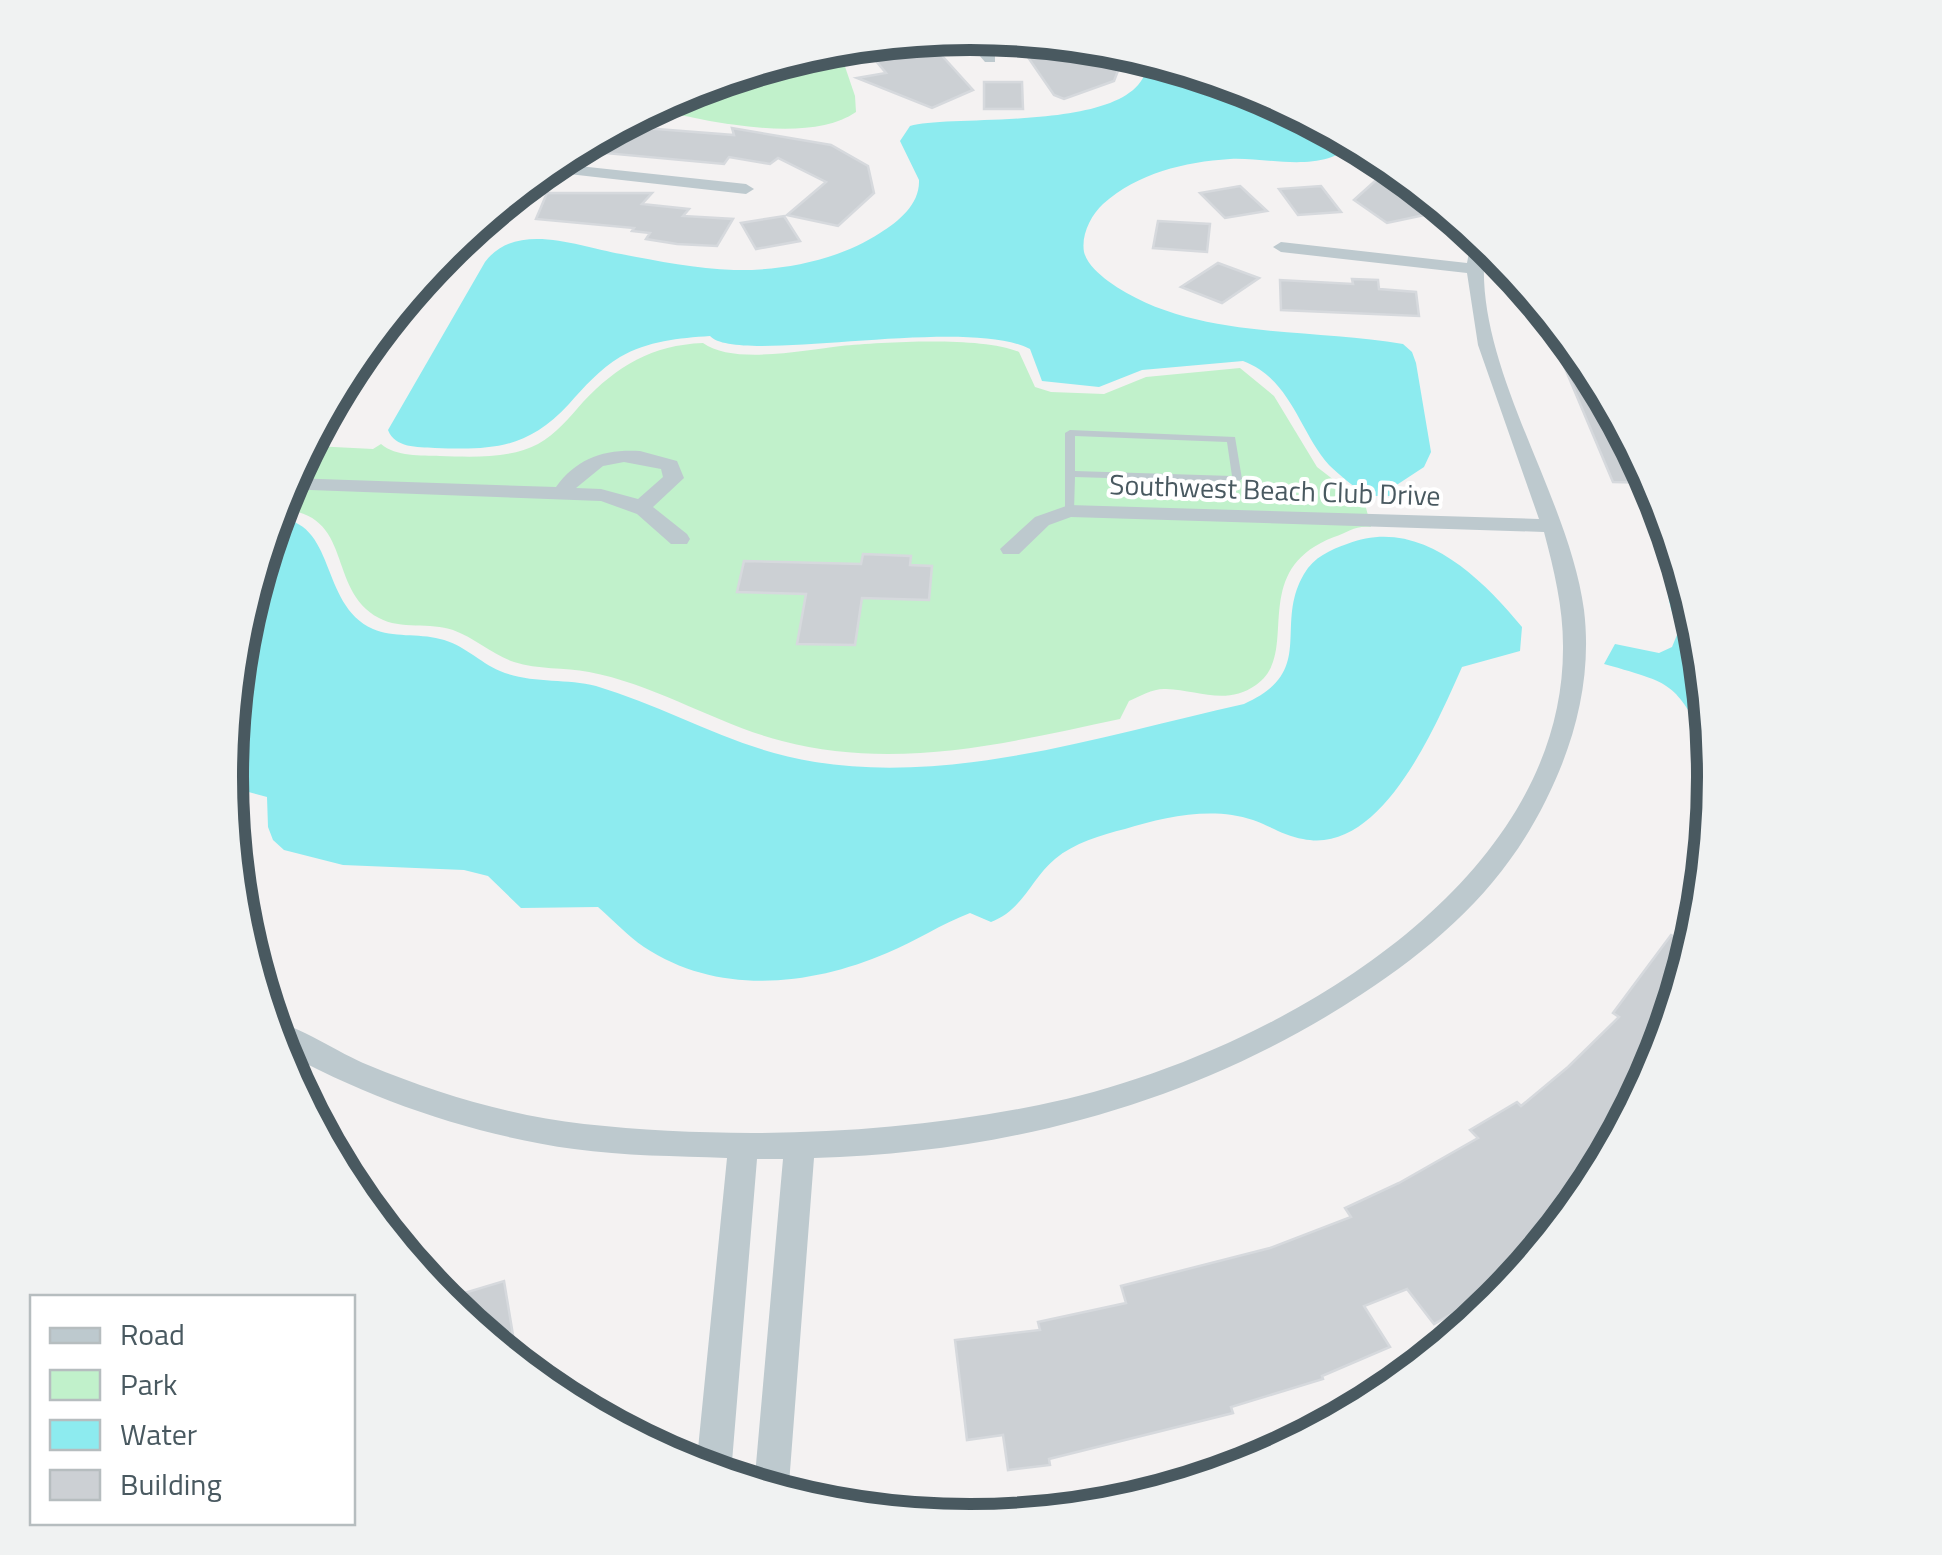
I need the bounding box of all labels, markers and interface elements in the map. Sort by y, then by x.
street label: Southwest Beach Club Drive [1109,462,1441,517]
legend [30,1295,355,1525]
text: Road [120,1311,185,1357]
text: Park [120,1361,177,1407]
text: Water [120,1411,197,1457]
text: Building [120,1461,222,1507]

